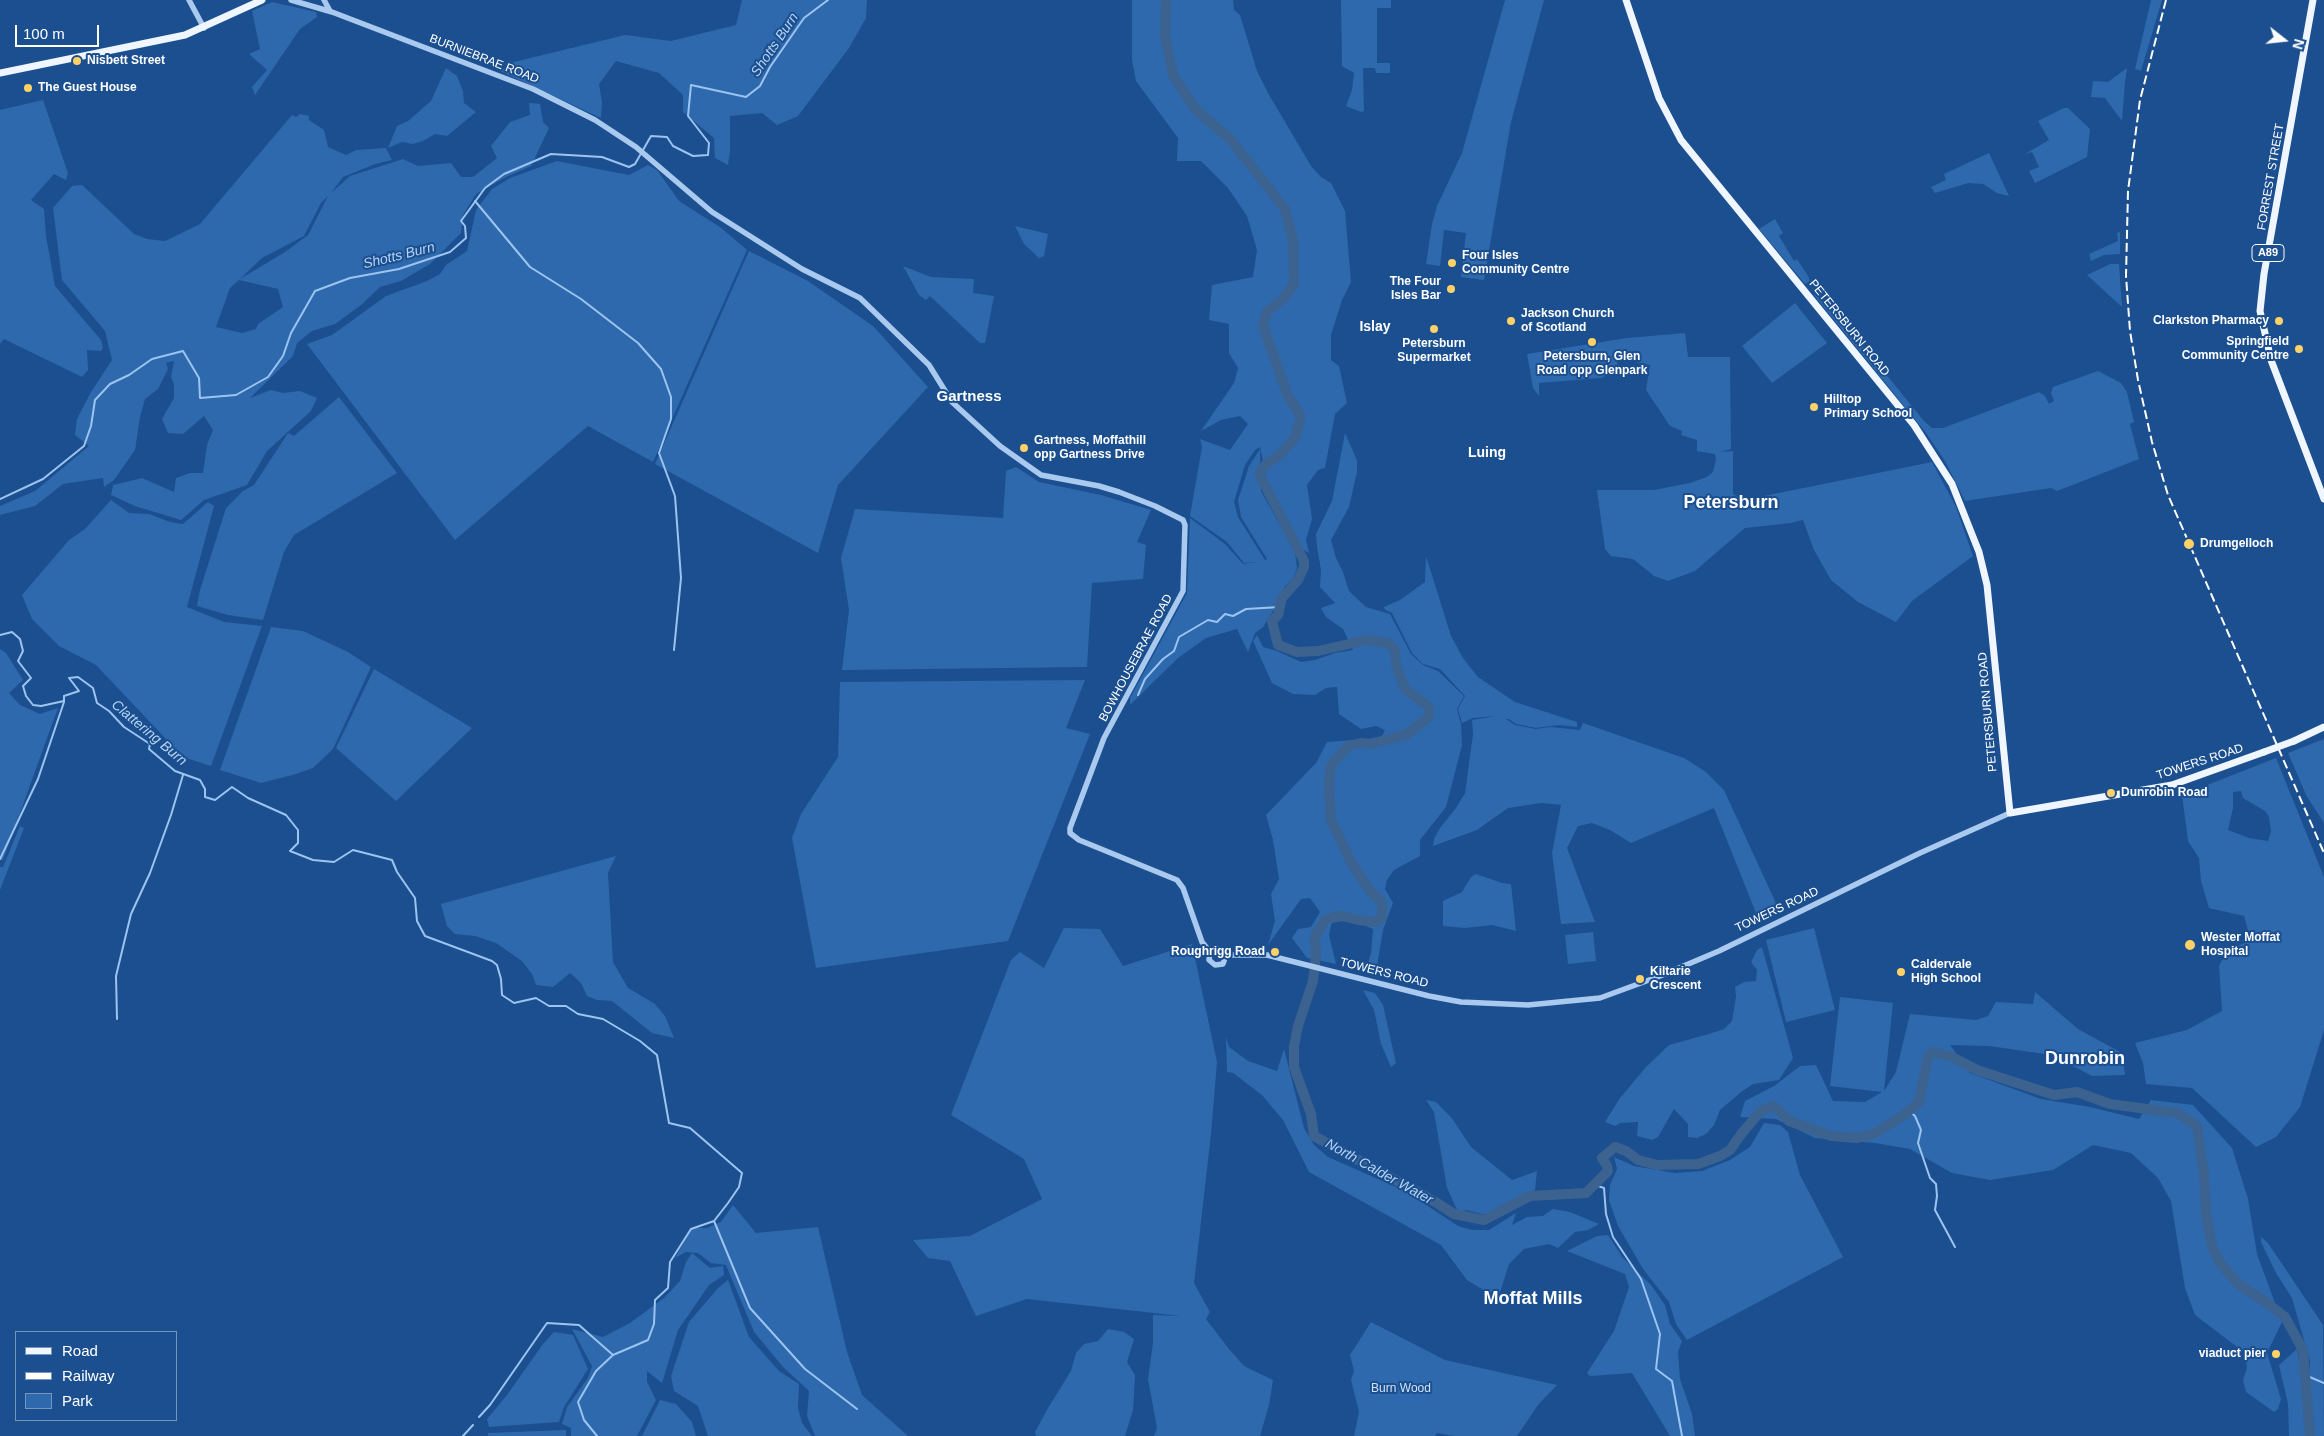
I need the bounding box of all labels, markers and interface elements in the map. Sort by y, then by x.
water label: Shotts Burn [748,10,802,80]
scale bar [18,15,101,47]
north arrow [2259,15,2309,65]
text: 100 m [23,25,65,42]
street label: BURNIEBRAE ROAD [427,31,541,87]
text: N [2289,37,2308,51]
place label: Nisbett Street [87,54,165,68]
marker: Nisbett Street [71,55,83,67]
place label: The Guest House [38,81,137,95]
marker: The Guest House [22,82,34,94]
street label: FORREST STREET [2255,123,2287,231]
water label: Shotts Burn [361,239,437,273]
road number: A89 [2252,244,2284,262]
place label: Four Isles Community Centre [1462,249,1569,277]
marker: Four Isles Community Centre [1446,257,1458,269]
place label: The Four Isles Bar [1390,275,1441,303]
street label: PETERSBURN ROAD [1806,277,1892,379]
marker: The Four Isles Bar [1445,283,1457,295]
place label: Jackson Church of Scotland [1521,307,1614,335]
place label: Clarkston Pharmacy [2153,314,2269,328]
marker: Jackson Church of Scotland [1505,315,1517,327]
marker: Clarkston Pharmacy [2273,315,2285,327]
district label: Islay [1359,319,1391,335]
marker: Petersburn Supermarket [1428,323,1440,335]
place label: Springfield Community Centre [2182,335,2289,363]
marker: Petersburn, Glen Road opp Glenpark [1586,336,1598,348]
place label: Petersburn Supermarket [1397,337,1471,365]
marker: Springfield Community Centre [2293,343,2305,355]
place label: Petersburn, Glen Road opp Glenpark [1537,350,1647,378]
district label: Gartness [936,388,1002,406]
place label: Hilltop Primary School [1824,393,1912,421]
marker: Hilltop Primary School [1808,401,1820,413]
place label: Gartness, Moffathill opp Gartness Drive [1034,434,1146,462]
marker: Gartness, Moffathill opp Gartness Drive [1018,442,1030,454]
district label: Luing [1468,445,1506,461]
district label: Petersburn [1683,492,1779,514]
marker: Drumgelloch [2182,537,2196,551]
place label: Drumgelloch [2200,537,2273,551]
street label: BOWHOUSEBRAE ROAD [1096,592,1176,724]
street label: PETERSBURN ROAD [1976,652,2000,772]
water label: Clattering Burn [108,697,190,769]
street label: TOWERS ROAD [2155,741,2245,783]
place label: Dunrobin Road [2121,786,2208,800]
marker: Dunrobin Road [2105,787,2117,799]
street label: TOWERS ROAD [1733,884,1821,936]
place label: Wester Moffat Hospital [2201,931,2280,959]
marker: Wester Moffat Hospital [2183,938,2197,952]
place label: Roughrigg Road [1171,945,1265,959]
marker: Roughrigg Road [1269,946,1281,958]
street label: TOWERS ROAD [1338,955,1430,991]
place label: Caldervale High School [1911,958,1981,986]
place label: Kiltarie Crescent [1650,965,1701,993]
marker: Caldervale High School [1895,966,1907,978]
marker: Kiltarie Crescent [1634,973,1646,985]
district label: Dunrobin [2045,1048,2125,1070]
water label: North Calder Water [1322,1135,1436,1209]
district label: Moffat Mills [1484,1288,1582,1310]
legend [15,1331,178,1421]
text: Road [62,1342,98,1359]
place label: viaduct pier [2199,1347,2266,1361]
marker: viaduct pier [2270,1348,2282,1360]
text: Railway [62,1367,115,1384]
park label: Burn Wood [1371,1382,1431,1396]
text: Park [62,1392,93,1409]

